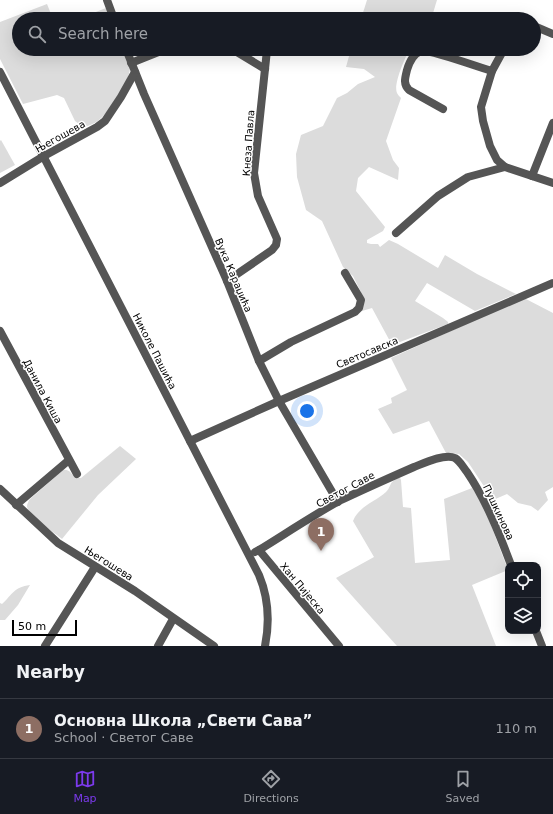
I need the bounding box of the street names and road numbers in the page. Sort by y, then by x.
street label: Кнеза Павла [241,109,256,177]
street label: Његошева [33,118,87,155]
street label: Вука Караџића [213,236,254,314]
street label: Николе Пашића [131,311,178,391]
street label: Светосавска [335,334,400,370]
street label: Данила Киша [21,357,64,425]
street label: Светог Саве [314,469,376,509]
street label: Пушкинова [481,483,516,542]
street label: Његошева [82,544,135,583]
street label: Хан Пијеска [278,561,327,616]

